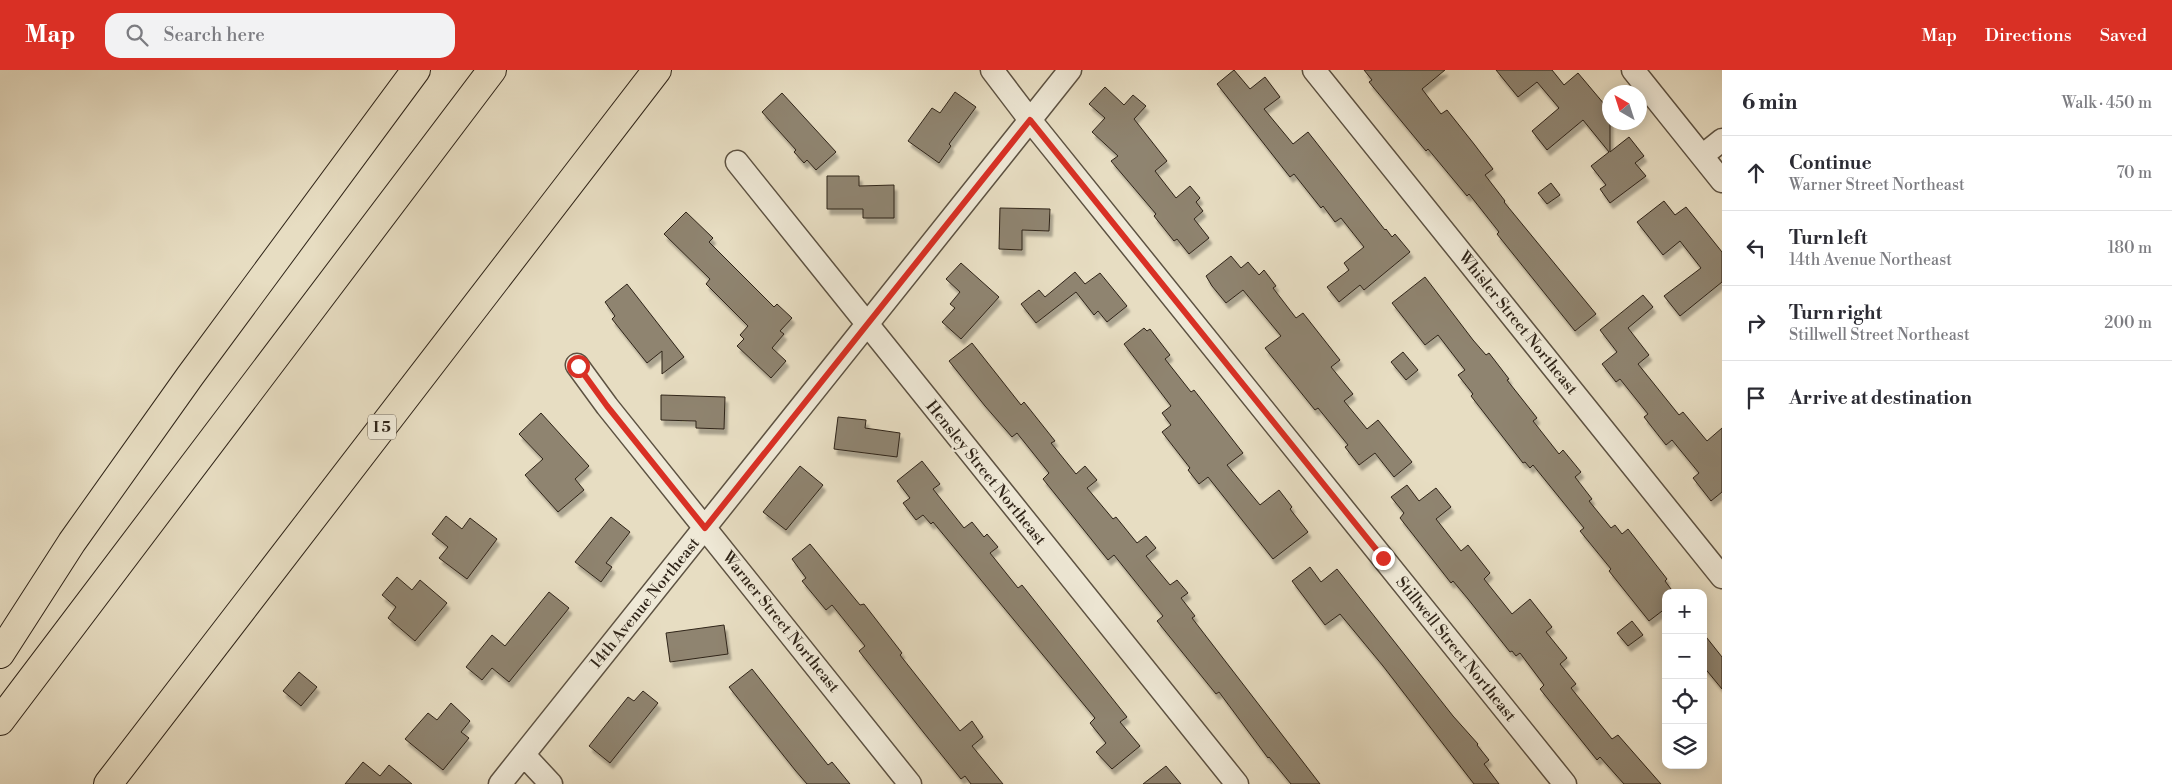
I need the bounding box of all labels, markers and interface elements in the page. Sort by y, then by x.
search box [105,13,455,58]
text: Map [25,20,75,50]
icon: search [123,21,151,49]
text: Search here [163,23,265,47]
text: Map [1921,24,1957,47]
text: Directions [1985,24,2072,47]
text: Saved [2100,24,2147,47]
north arrow [1602,85,1647,130]
text: 6 min [1742,90,1797,116]
text: Walk · 450 m [2062,93,2152,113]
text: Continue [1789,151,1872,175]
icon: ahead [1742,159,1770,187]
text: 70 m [2116,163,2152,183]
text: Warner Street Northeast [1789,175,1965,195]
text: Turn left [1789,226,1868,250]
icon: left [1742,234,1770,262]
text: 180 m [2108,238,2152,258]
street label: Whisler Street Northeast [1453,247,1582,399]
text: 14th Avenue Northeast [1789,250,1952,270]
text: Turn right [1789,301,1882,325]
icon: right [1742,309,1770,337]
text: 200 m [2104,313,2152,333]
text: Stillwell Street Northeast [1789,325,1970,345]
route start [567,355,590,378]
icon: arrive [1742,384,1770,412]
text: Arrive at destination [1789,386,1972,410]
street label: Hensley Street Northeast [921,397,1051,550]
road number: I 5 [368,414,396,440]
street label: 14th Avenue Northeast [586,533,704,673]
street label: Warner Street Northeast [717,547,844,697]
route end [1372,547,1395,570]
street label: Stillwell Street Northeast [1391,573,1521,726]
map controls [1662,589,1707,769]
button: + [1662,589,1707,634]
button: − [1662,634,1707,679]
button: locate [1662,679,1707,724]
button: layers [1662,724,1707,769]

